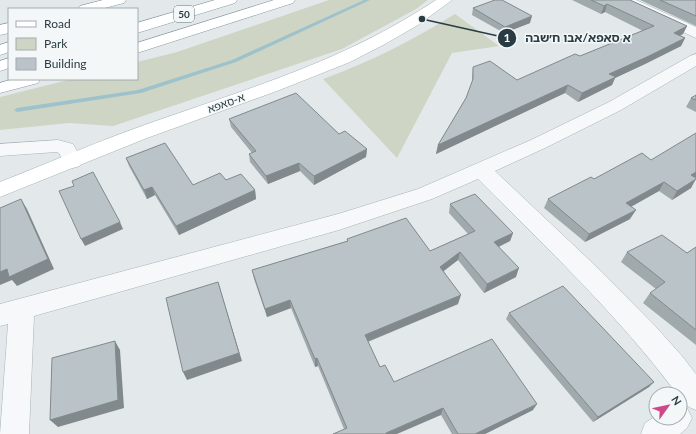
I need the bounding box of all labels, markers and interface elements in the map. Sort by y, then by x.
road number: 50 [174,6,194,22]
legend [8,8,138,80]
text: Road [44,16,71,31]
callout: א סאפא/אבו ח׳שבה [497,26,638,50]
text: 1 [504,30,511,45]
text: א סאפא/אבו ח׳שבה [525,30,631,45]
text: Park [44,36,68,51]
text: Building [44,56,87,71]
street label: א-סאפא [206,90,246,115]
north arrow [648,386,688,426]
text: N [669,393,685,407]

